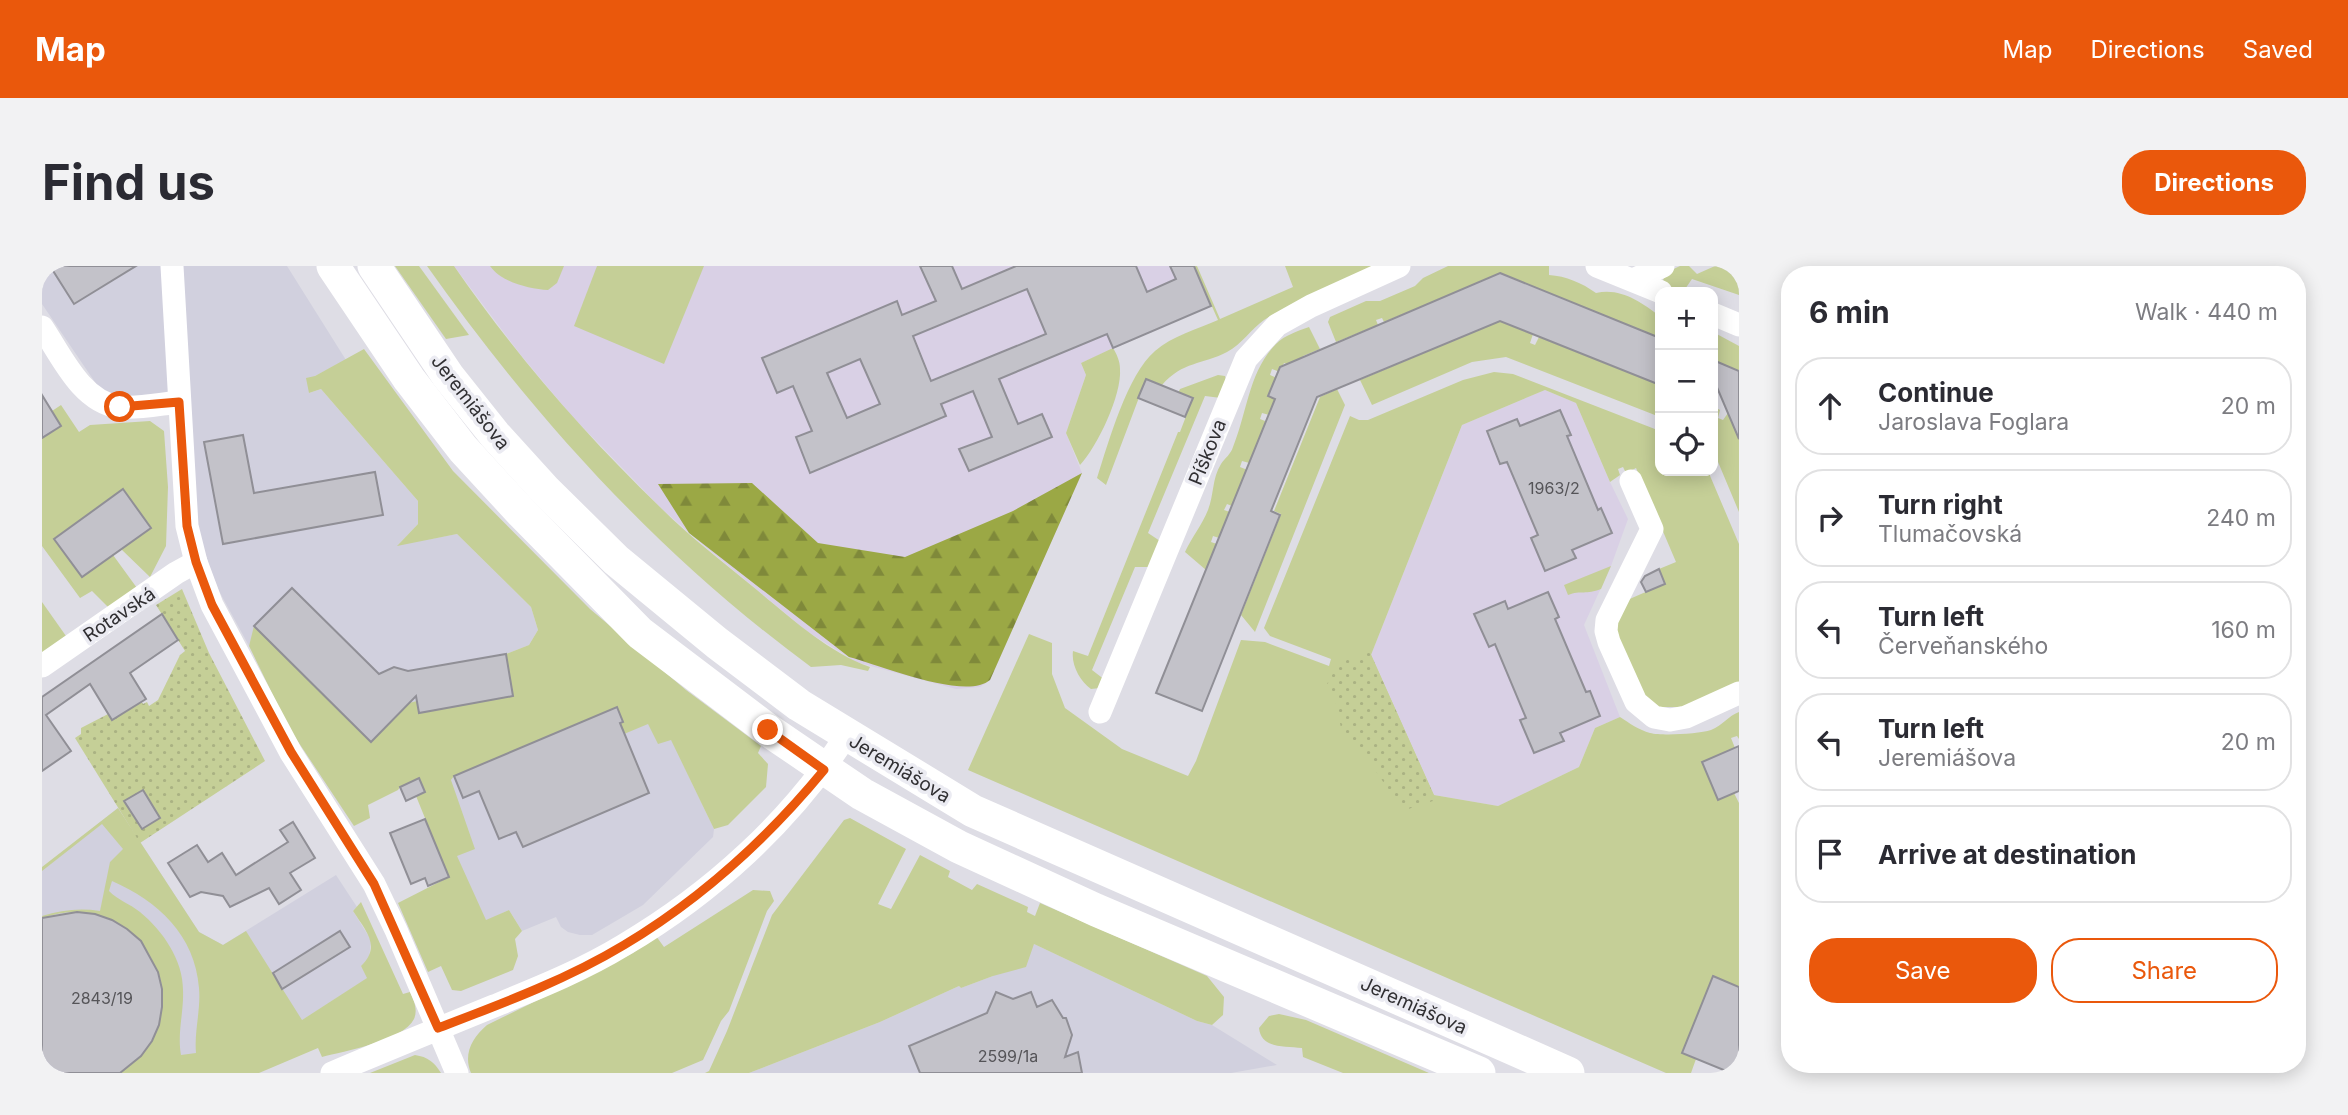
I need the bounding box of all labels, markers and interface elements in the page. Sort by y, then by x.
text: Map [35,29,106,69]
text: Map [2003,35,2052,64]
text: Directions [2090,35,2205,64]
text: Saved [2243,35,2313,64]
button: Directions [2122,150,2306,215]
text: Find us [42,153,215,212]
map controls [1655,287,1718,476]
button: + [1655,287,1718,350]
text: 6 min [1809,294,1890,330]
text: Walk · 440 m [2135,298,2278,326]
street label: Jeremiášova [426,350,515,454]
button: − [1655,350,1718,413]
text: Continue [1878,377,1994,408]
icon: ahead [1811,387,1849,425]
route start [104,391,135,422]
text: 20 m [2221,392,2276,420]
text: Jaroslava Foglara [1878,408,2069,436]
button: locate [1655,413,1718,476]
street label: Píškova [1184,416,1231,489]
house number: 1963/2 [1528,478,1580,498]
text: Turn right [1878,489,2003,520]
icon: right [1811,499,1849,537]
text: 240 m [2206,504,2276,532]
text: Tlumačovská [1878,520,2022,548]
street label: Rotavská [79,582,160,647]
text: Turn left [1878,601,1984,632]
icon: left [1811,611,1849,649]
text: 160 m [2211,616,2276,644]
text: Červeňanského [1878,632,2048,660]
text: Turn left [1878,713,1984,744]
route end [752,714,783,745]
icon: left [1811,723,1849,761]
text: 20 m [2221,728,2276,756]
street label: Jeremiášova [845,729,955,808]
text: Jeremiášova [1878,744,2016,772]
icon: arrive [1811,835,1849,873]
text: Arrive at destination [1878,839,2137,870]
button: Save [1809,938,2037,1003]
button: Share [2051,938,2278,1003]
street label: Jeremiášova [1357,972,1471,1039]
house number: 2843/19 [71,988,133,1008]
house number: 2599/1a [978,1046,1038,1066]

